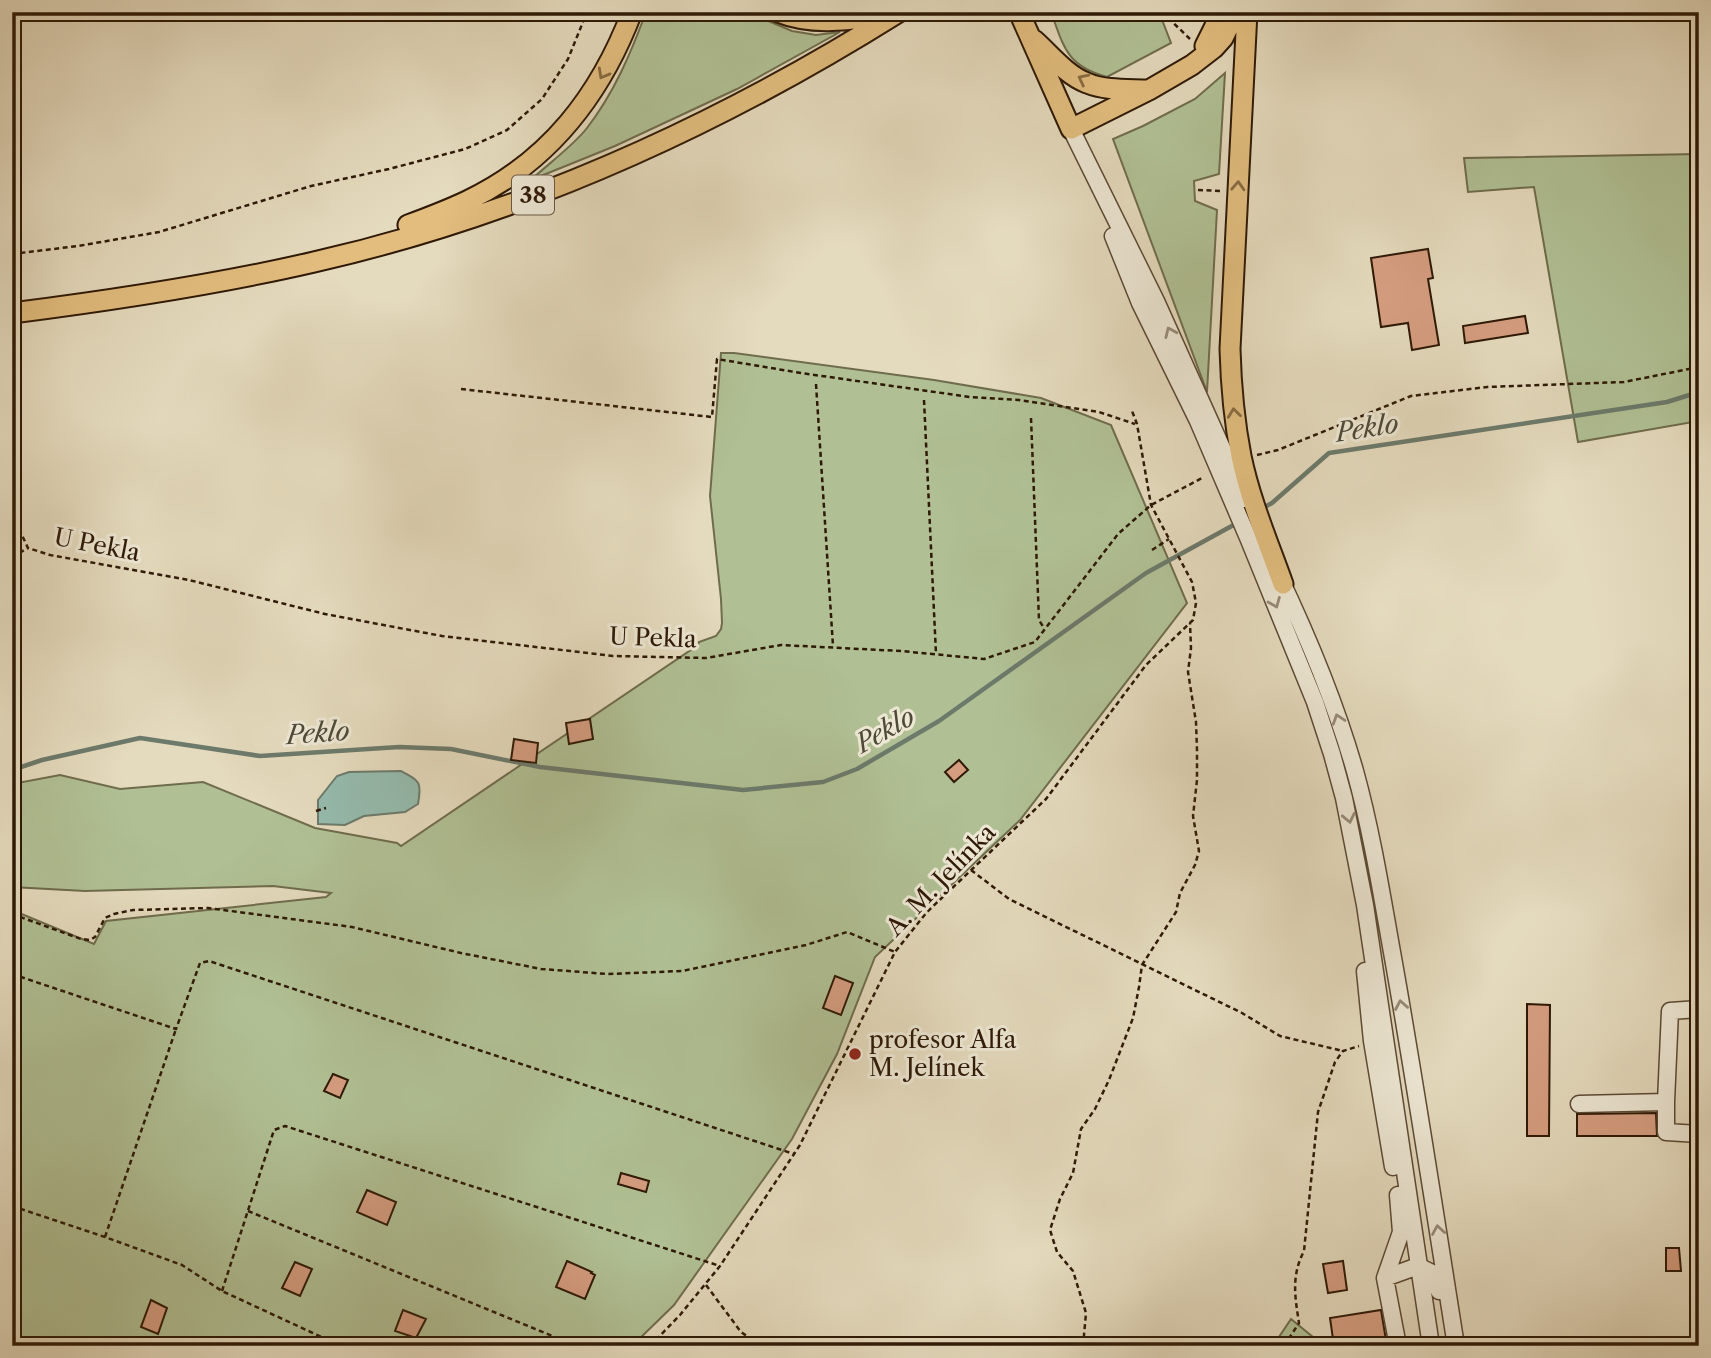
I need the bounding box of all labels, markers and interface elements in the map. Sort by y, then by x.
one-way arrow [598,67,611,79]
one-way arrow [1077,74,1090,88]
road number: 38 [512,176,554,214]
one-way arrow [1231,180,1246,191]
one-way arrow [1164,327,1178,339]
one-way arrow [1226,407,1241,419]
water label: Peklo [1331,407,1401,449]
street label: U Pekla [51,522,143,567]
one-way arrow [1267,596,1281,608]
street label: U Pekla [609,621,697,654]
water label: Peklo [848,700,920,761]
one-way arrow [1332,713,1346,725]
water label: Peklo [283,715,351,751]
one-way arrow [1340,812,1355,824]
street label: A. M. Jelínka [879,817,1001,942]
one-way arrow [1394,999,1409,1011]
place label: profesor Alfa M. Jelínek [869,1025,1017,1082]
marker: profesor Alfa M. Jelínek [847,1046,863,1062]
one-way arrow [1431,1224,1446,1236]

